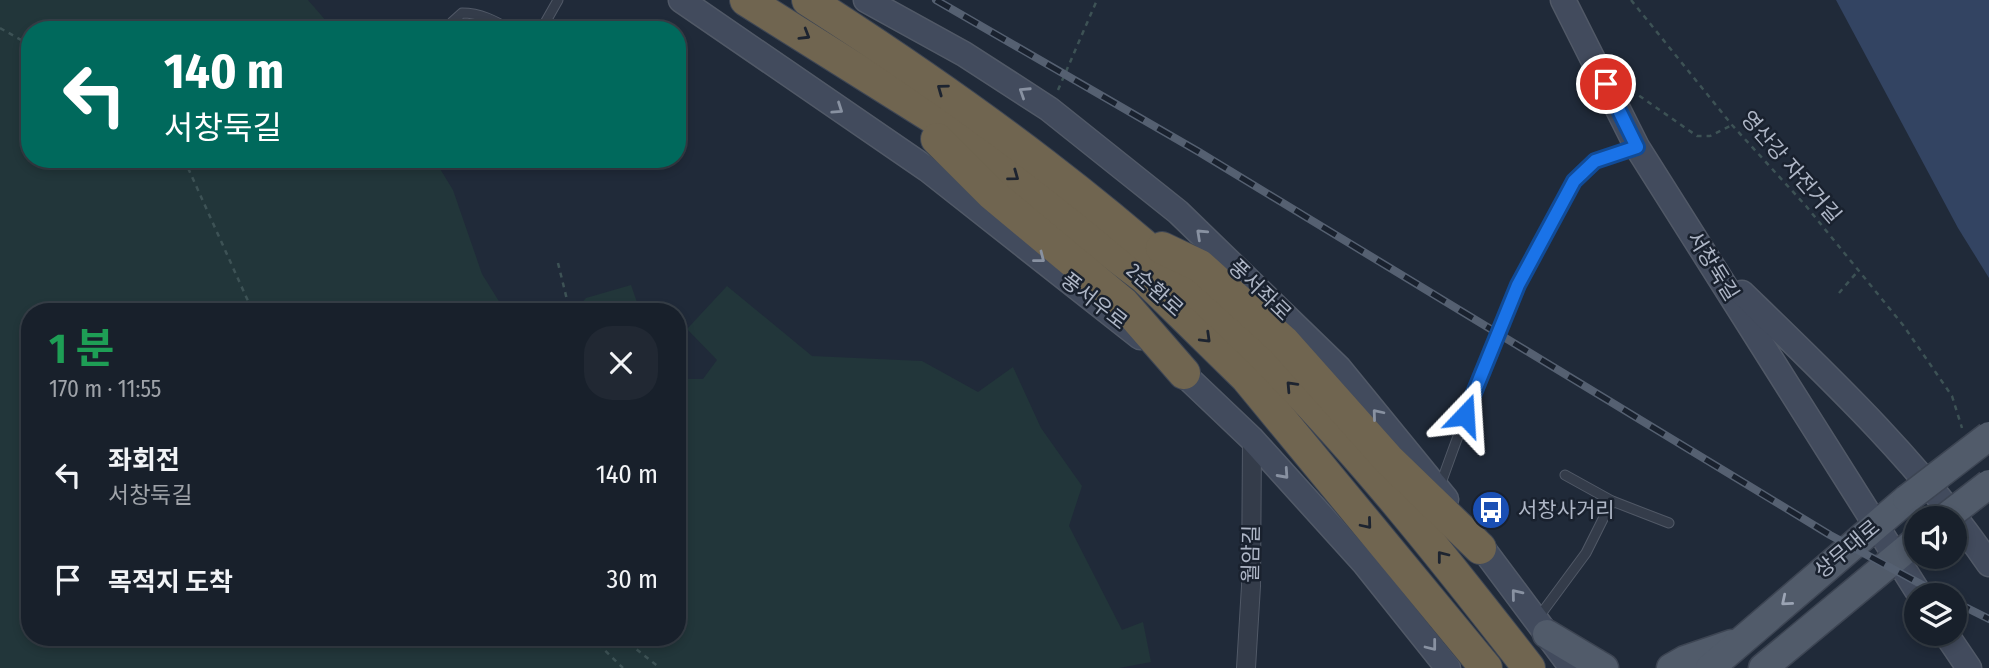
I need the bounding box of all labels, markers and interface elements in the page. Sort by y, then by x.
one-way arrow [797,27,810,40]
text: 140 m [164,42,284,101]
icon: left [49,49,140,140]
pin [1576,54,1636,114]
icon: arrive [1587,65,1625,103]
one-way arrow [938,84,950,97]
one-way arrow [1018,88,1031,101]
one-way arrow [830,101,843,114]
street label: 영산강 자전거길 [1735,106,1847,228]
text: 서창둑길 [164,109,282,147]
one-way arrow [1006,168,1018,180]
street label: 서창둑길 [1681,226,1745,306]
one-way arrow [1197,229,1210,242]
one-way arrow [1033,250,1045,263]
street label: 풍서좌로 [1223,254,1297,326]
street label: 2순환로 [1121,258,1189,322]
street label: 풍서우로 [1056,267,1132,335]
text: 1 분 [49,324,114,374]
button: close [584,326,658,400]
one-way arrow [1198,330,1210,342]
text: 170 m · 11:55 [49,375,161,403]
position arrow [1428,378,1502,452]
one-way arrow [1287,381,1300,394]
one-way arrow [1373,410,1385,423]
text: 좌회전 [108,445,180,476]
icon: left [49,456,87,494]
text: 140 m [596,459,658,490]
one-way arrow [1275,466,1288,479]
text: 서창둑길 [108,481,193,509]
bus stop icon: 서창사거리 [1470,489,1512,531]
place label: 서창사거리 [1518,497,1615,523]
map controls [1904,506,1967,646]
button: sound [1904,506,1967,569]
street label: 상무대로 [1809,514,1885,584]
one-way arrow [1359,517,1372,529]
street label: 월암길 [1237,525,1265,583]
one-way arrow [1438,552,1450,565]
icon: arrive [49,561,87,599]
text: 30 m [607,564,658,595]
text: 목적지 도착 [108,567,233,598]
button: layers [1904,583,1967,646]
one-way arrow [1512,589,1525,601]
one-way arrow [1781,593,1794,605]
one-way arrow [1423,638,1436,651]

